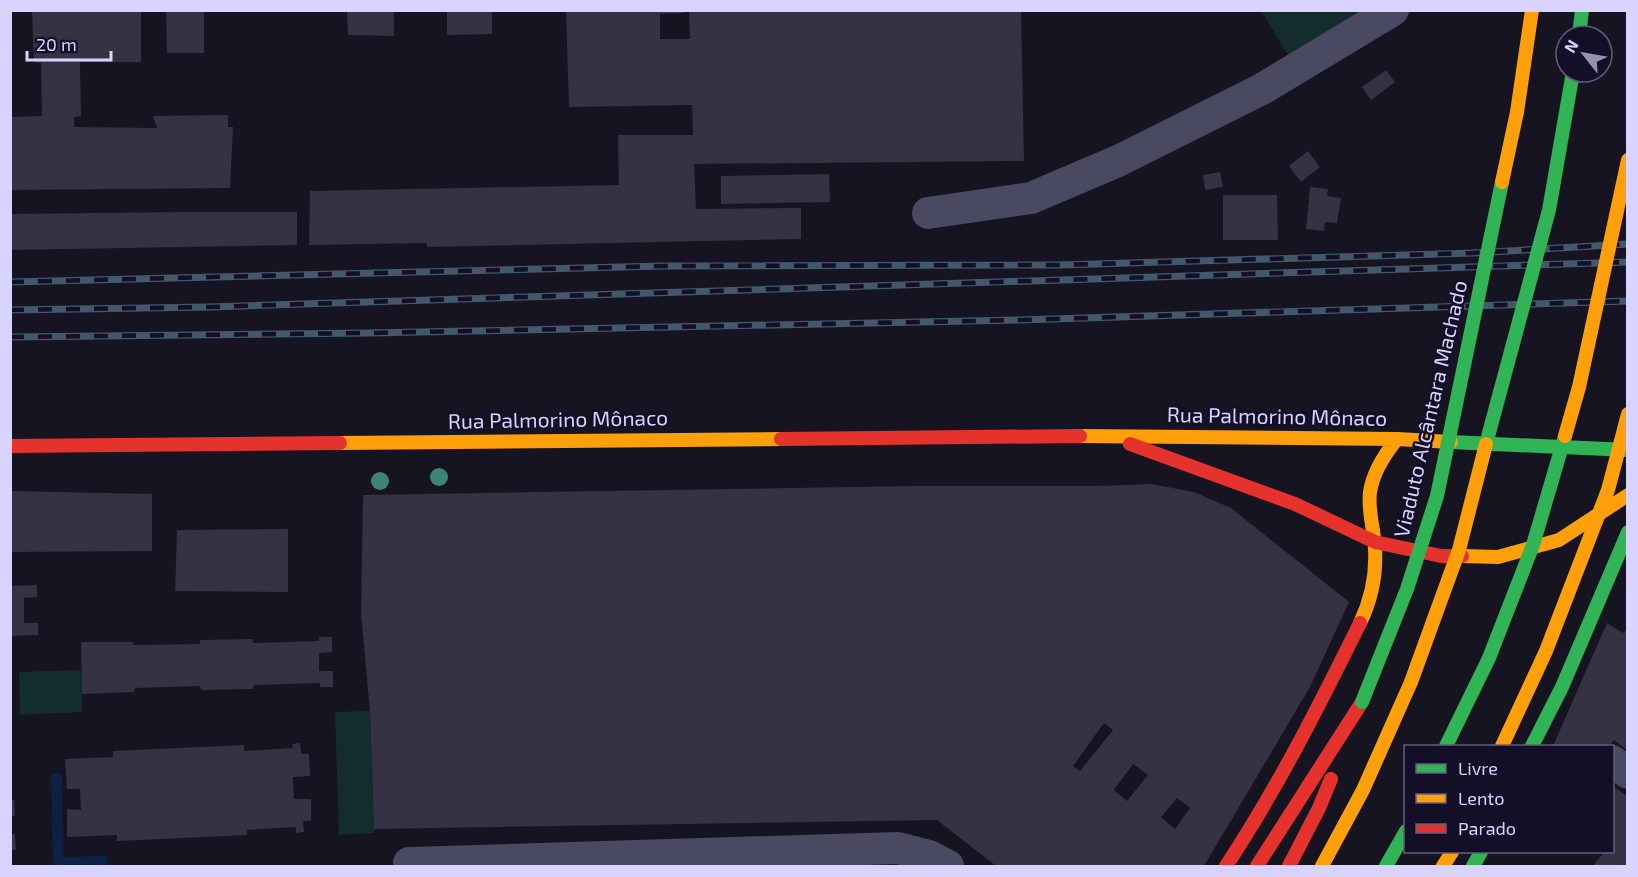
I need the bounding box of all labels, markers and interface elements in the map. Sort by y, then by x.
scale bar [27,24,111,62]
north arrow [1554,24,1614,84]
text: 20 m [36,33,77,55]
text: N [1560,36,1582,56]
street label: Viaduto Alcântara Machado [1388,278,1471,540]
street label: Rua Palmorino Mônaco [1167,401,1387,430]
street label: Rua Palmorino Mônaco [448,404,668,433]
legend [1404,745,1614,853]
text: Livre [1458,757,1498,779]
text: Lento [1458,787,1504,809]
text: Parado [1458,817,1516,839]

